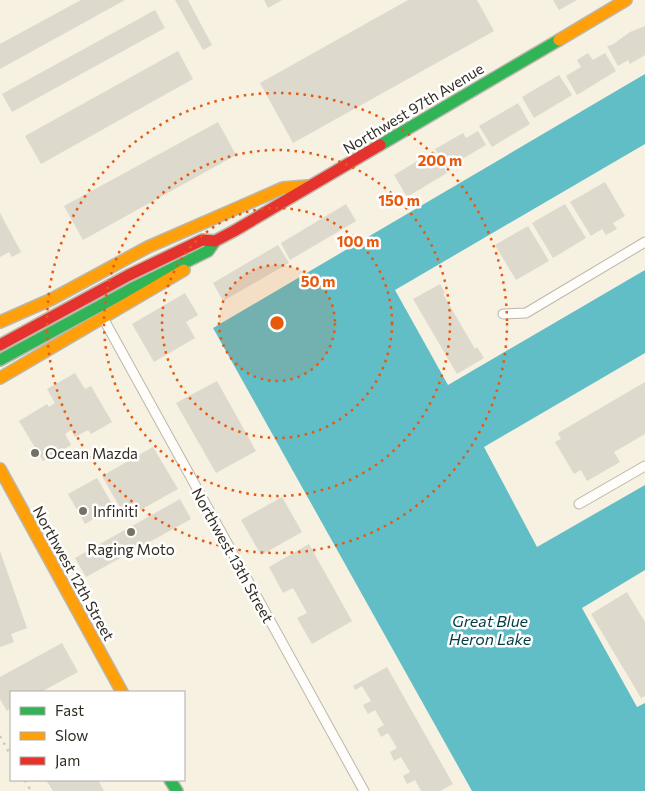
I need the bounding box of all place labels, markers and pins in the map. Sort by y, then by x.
centre of rings [268,314,286,332]
place label: Ocean Mazda [45,444,138,462]
marker: Ocean Mazda [29,447,41,459]
place label: Infiniti [93,502,138,520]
marker: Infiniti [77,505,89,517]
marker: Raging Moto [125,526,137,538]
place label: Raging Moto [87,540,175,558]

